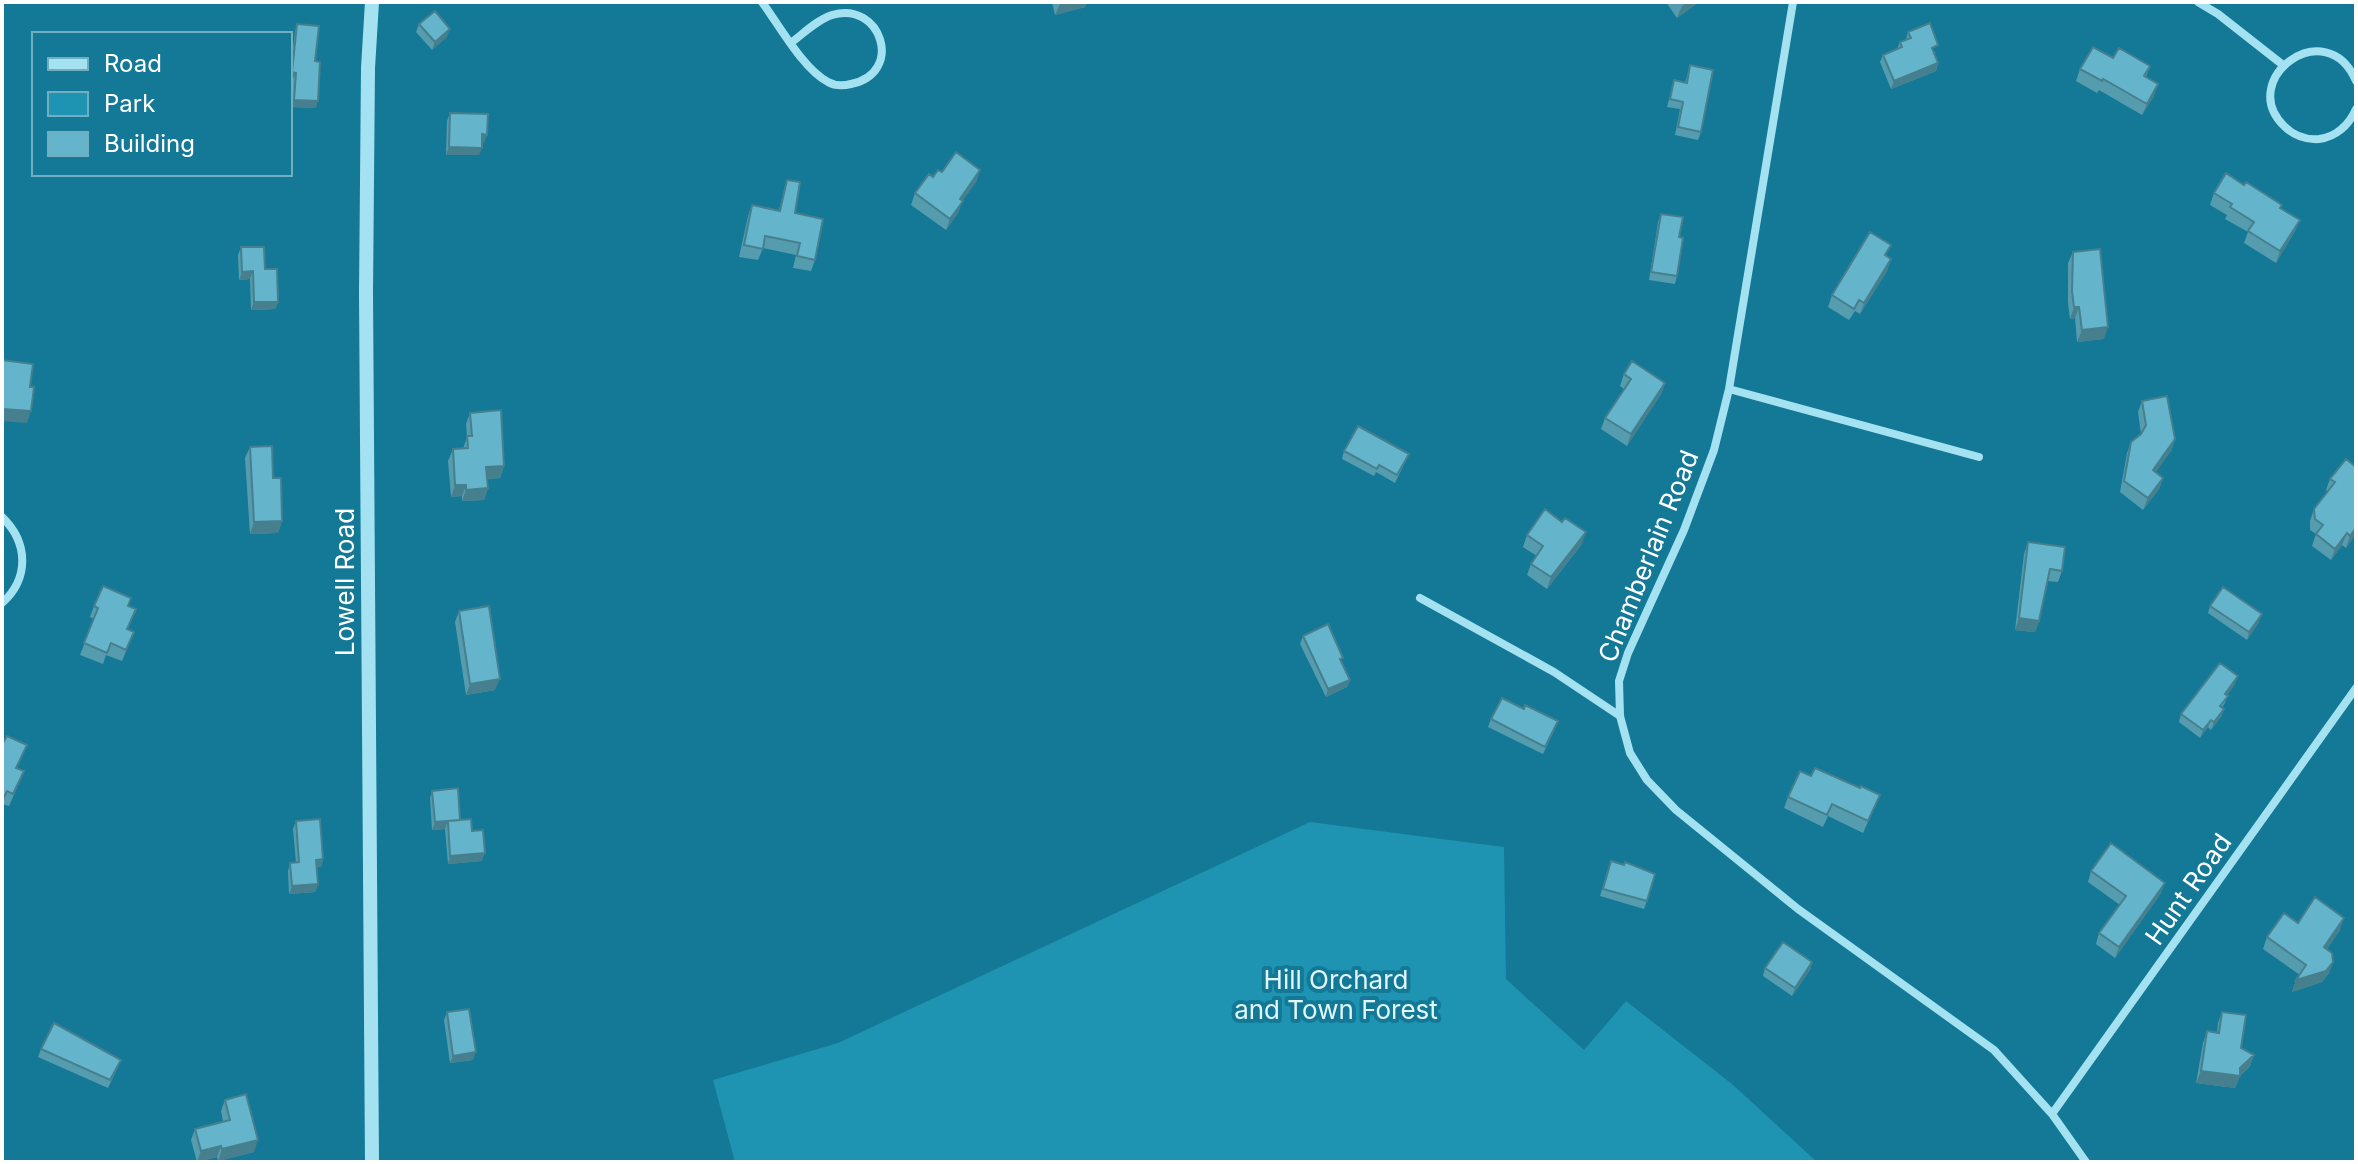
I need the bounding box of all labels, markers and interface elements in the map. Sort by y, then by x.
legend [32,32,292,176]
text: Road [104,49,162,78]
text: Park [104,89,155,118]
text: Building [104,129,195,158]
street label: Chamberlain Road [1591,446,1705,666]
street label: Lowell Road [329,508,360,656]
street label: Hunt Road [2138,827,2238,951]
park label: Hill Orchard and Town Forest [1234,964,1438,1025]

